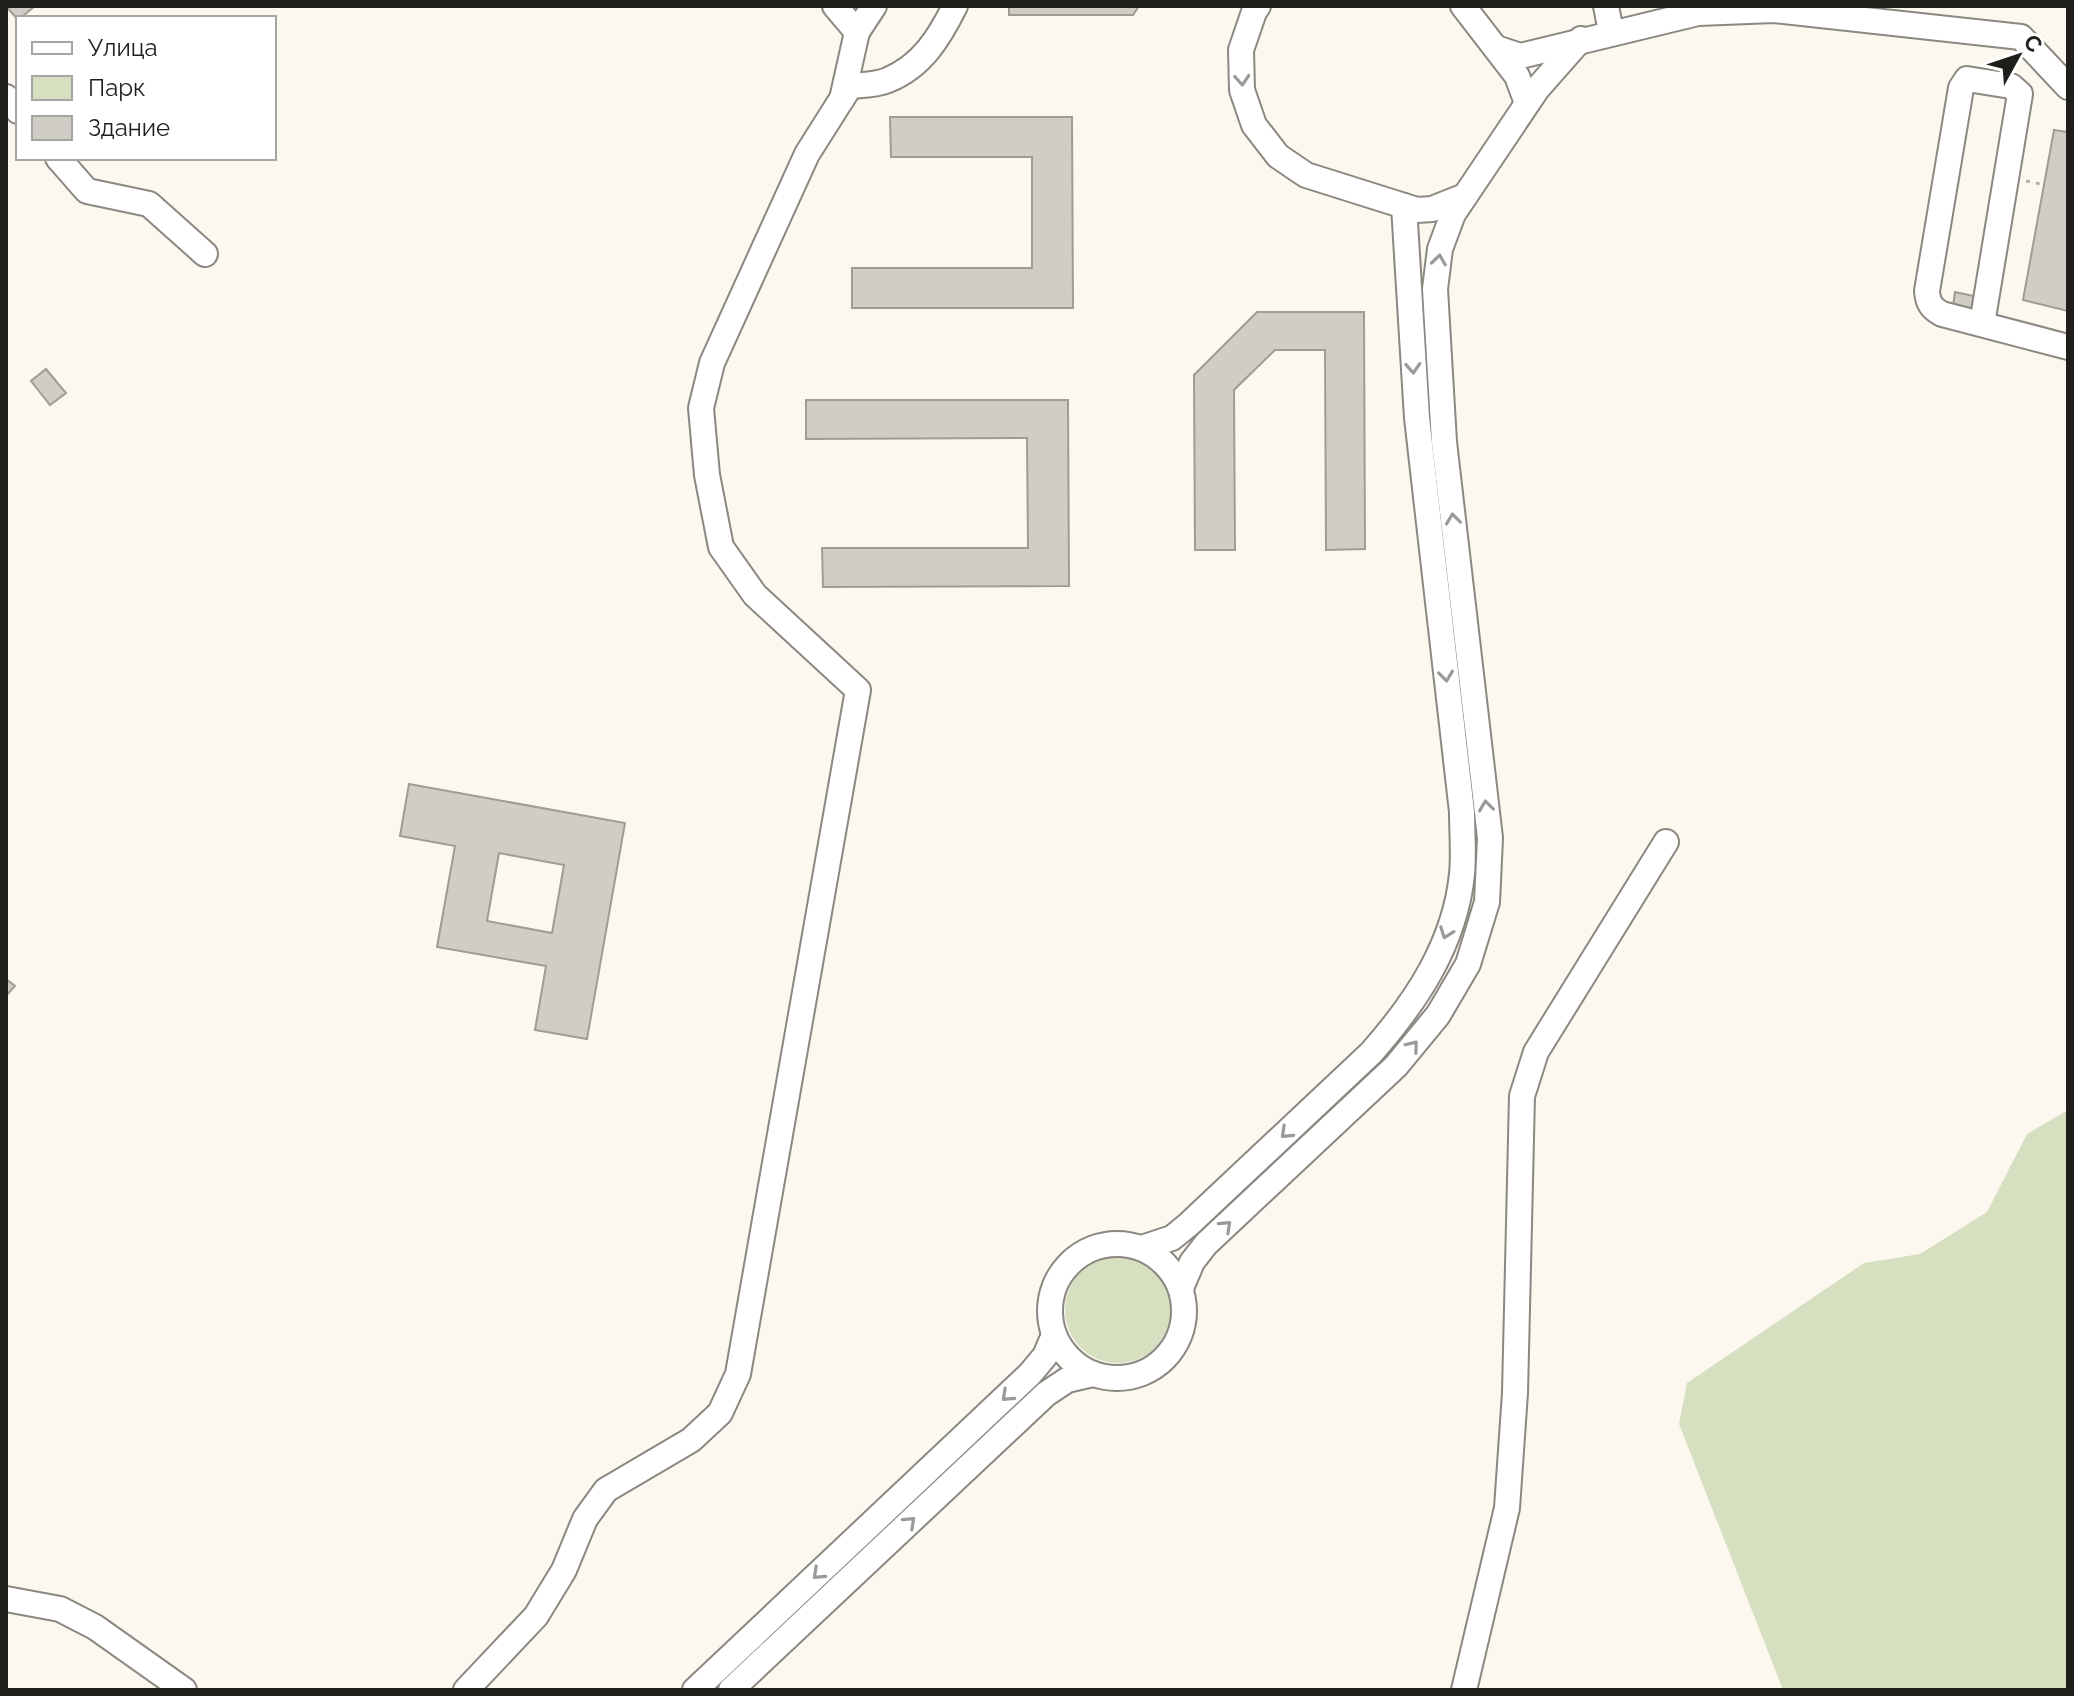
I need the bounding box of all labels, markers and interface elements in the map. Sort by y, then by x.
legend [16,16,276,160]
north arrow [1978,16,2058,96]
text: С [2019,29,2048,57]
text: Улица [88,33,158,62]
text: Парк [88,73,146,102]
one-way arrow [1233,74,1250,87]
text: Здание [88,113,170,142]
one-way arrow [1430,254,1447,267]
one-way arrow [1405,362,1422,375]
one-way arrow [1445,512,1462,525]
one-way arrow [1438,670,1455,683]
one-way arrow [1478,799,1495,812]
one-way arrow [1440,925,1456,939]
one-way arrow [1403,1041,1418,1055]
one-way arrow [1281,1124,1295,1139]
one-way arrow [1217,1220,1231,1235]
one-way arrow [1002,1386,1016,1401]
one-way arrow [901,1517,916,1531]
one-way arrow [813,1565,827,1579]

